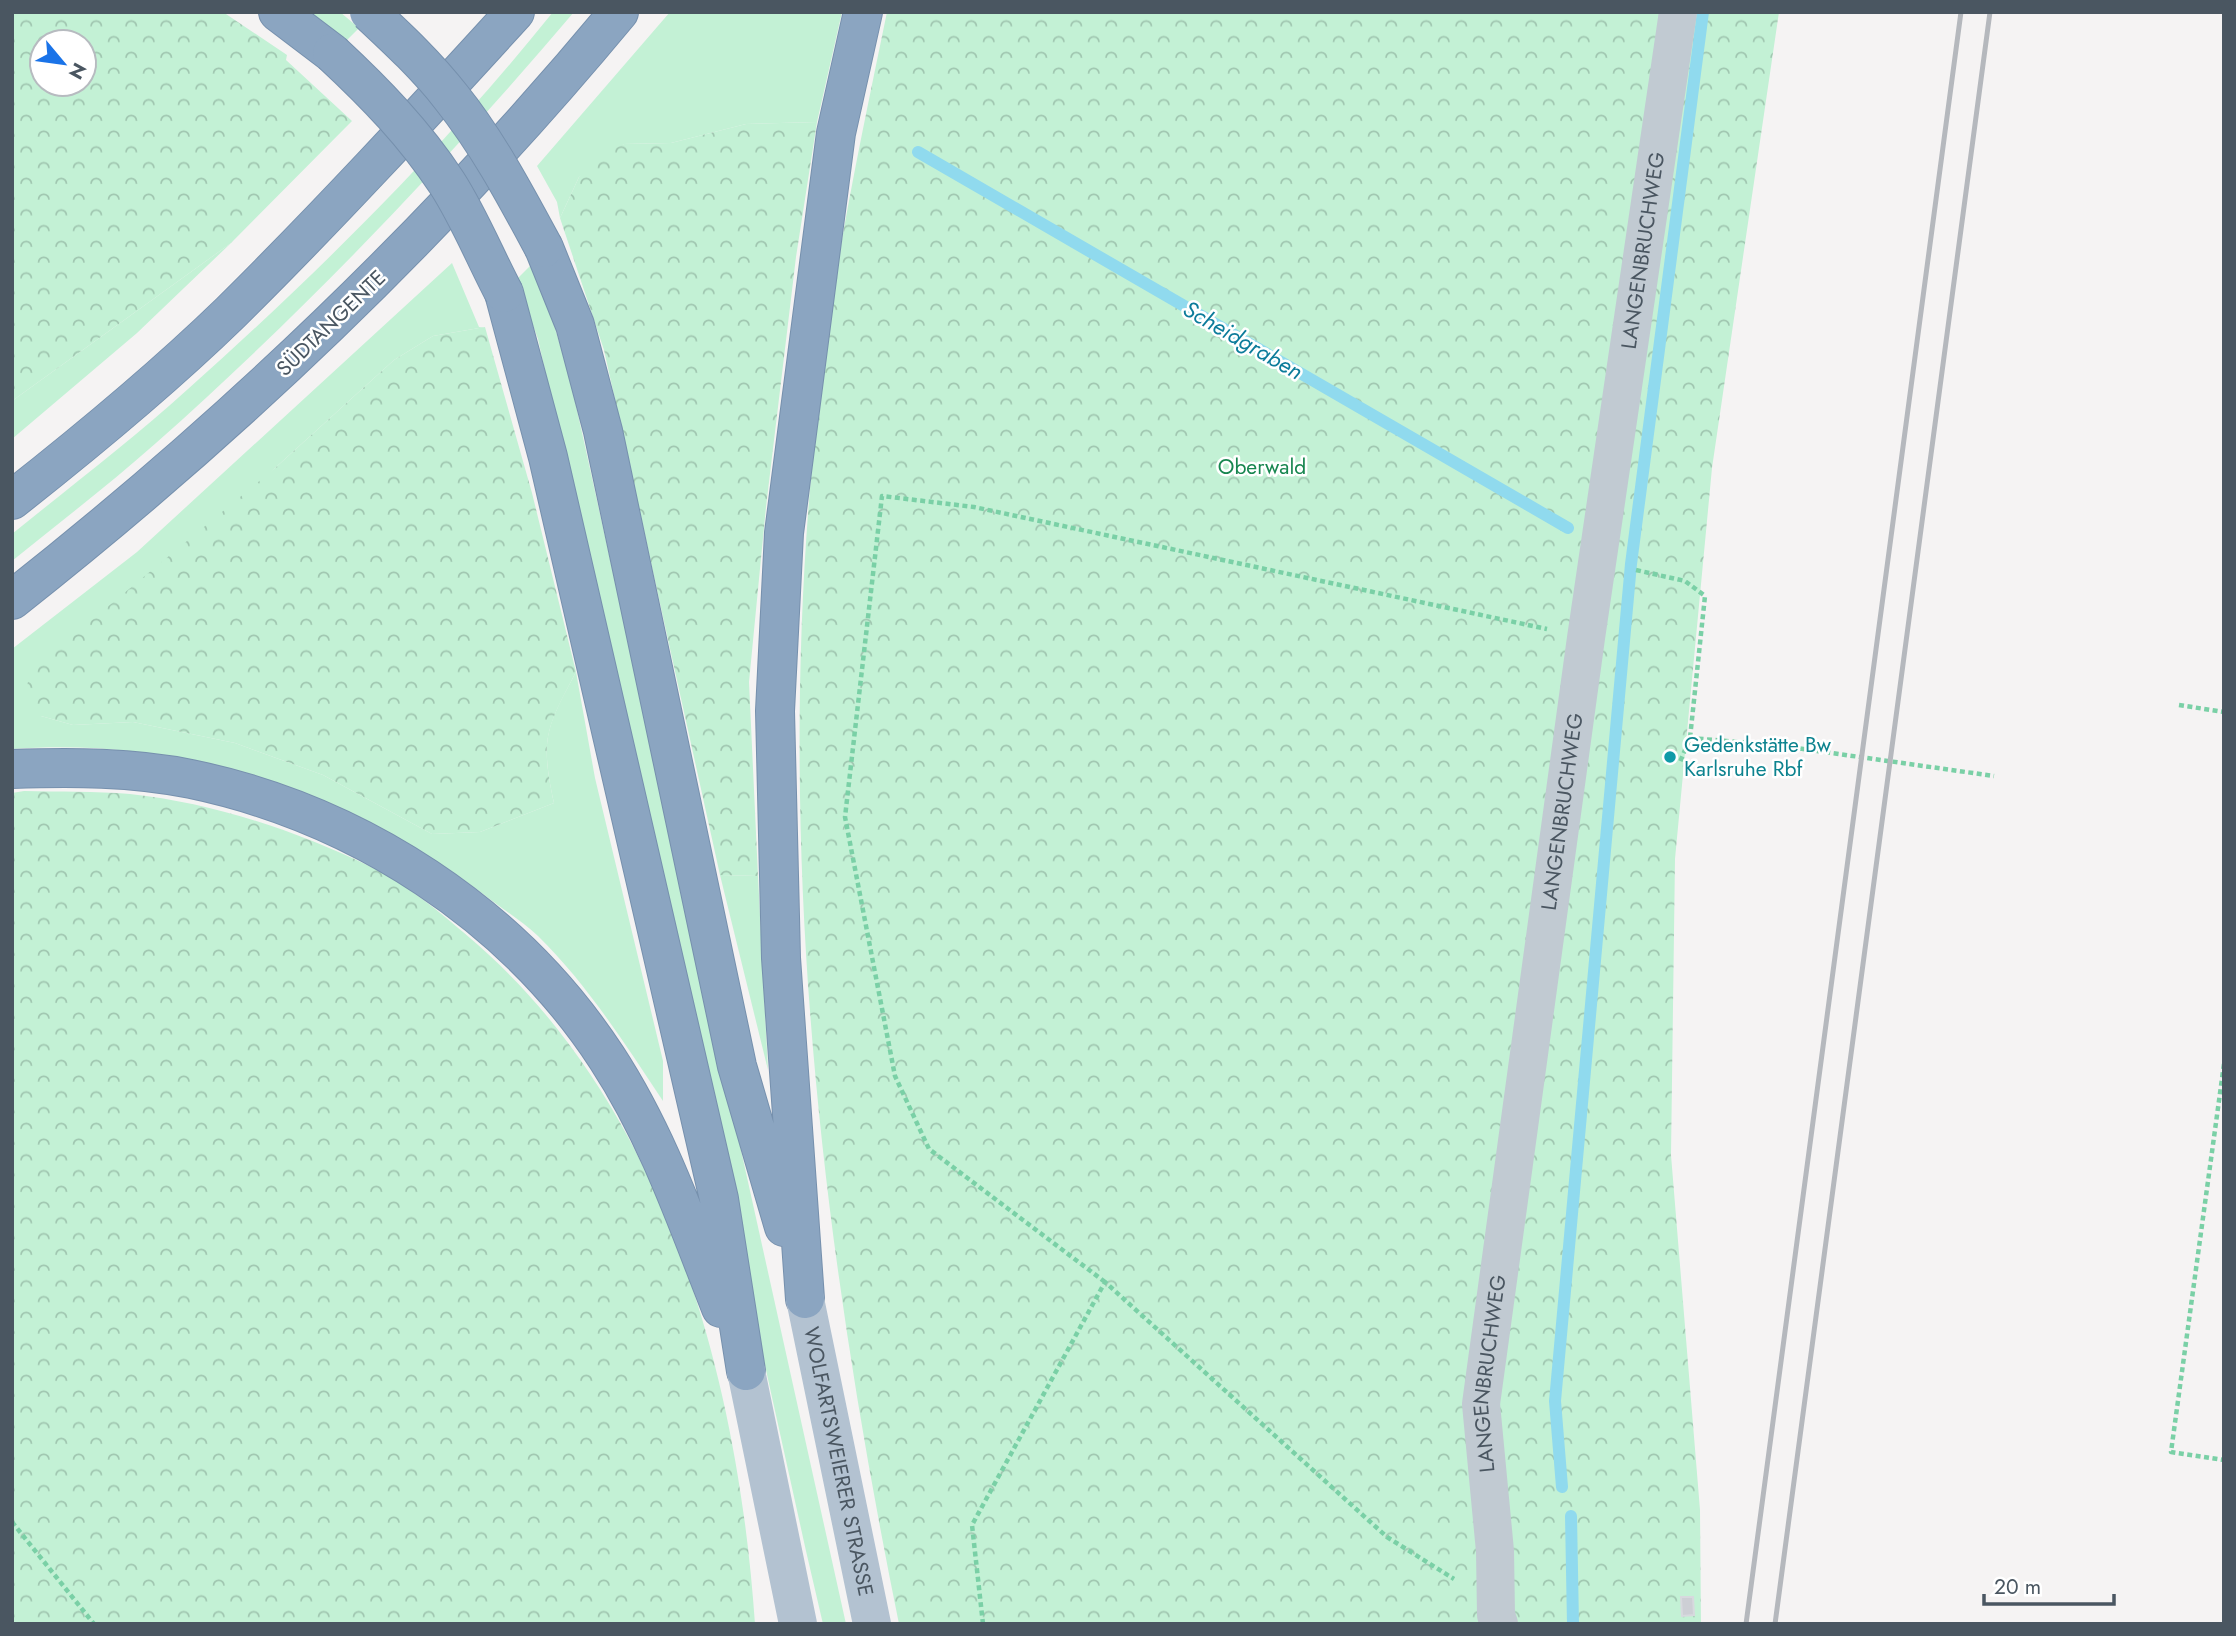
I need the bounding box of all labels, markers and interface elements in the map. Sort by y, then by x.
north arrow [28,28,98,98]
text: N [62,58,93,84]
street label: LANGENBRUCHWEG [1614,150,1672,351]
street label: SÜDTANGENTE [270,263,392,383]
water label: Scheidgraben [1177,292,1309,388]
park label: Oberwald [1218,452,1306,482]
street label: LANGENBRUCHWEG [1534,711,1591,912]
place label: Gedenkstätte Bw Karlsruhe Rbf [1684,730,1832,784]
marker: Gedenkstätte Bw Karlsruhe Rbf [1662,749,1678,765]
street label: LANGENBRUCHWEG [1466,1273,1514,1474]
street label: WOLFARTSWEIERER STRASSE [796,1324,881,1599]
scale bar [1984,1562,2114,1606]
text: 20 m [1994,1572,2041,1602]

